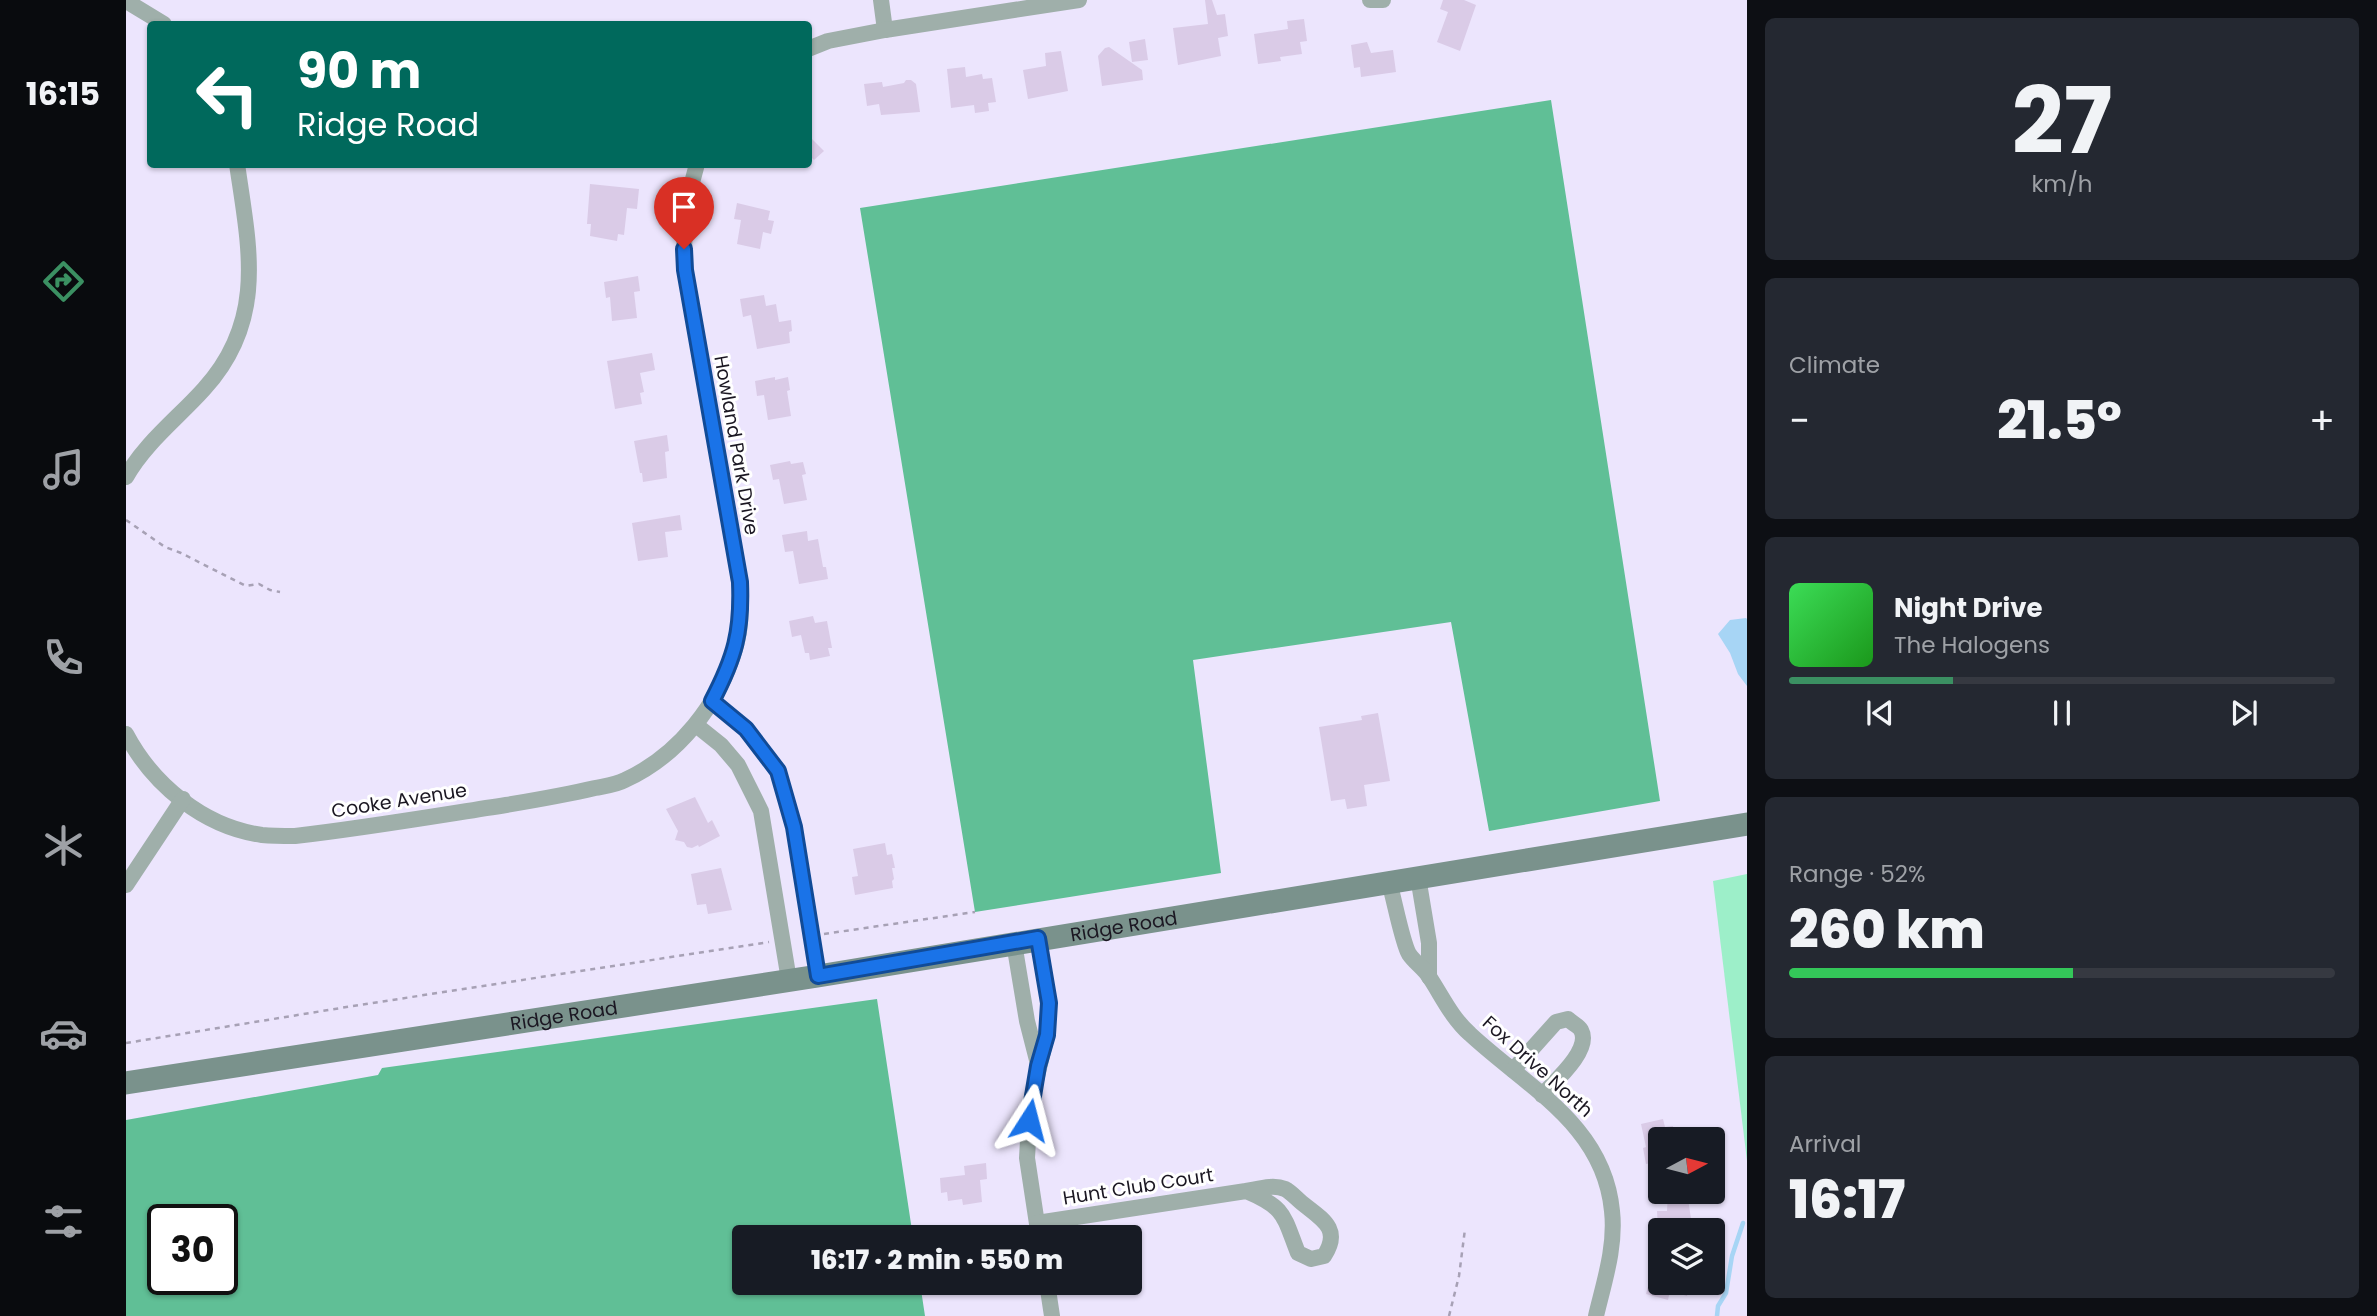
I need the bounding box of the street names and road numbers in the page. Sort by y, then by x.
street label: Howland Park Drive [707,353,766,537]
street label: Cooke Avenue [329,776,469,825]
street label: Ridge Road [1068,904,1179,949]
street label: Ridge Road [508,994,619,1037]
street label: Fox Drive North [1477,1009,1599,1123]
street label: Hunt Club Court [1061,1161,1215,1212]

